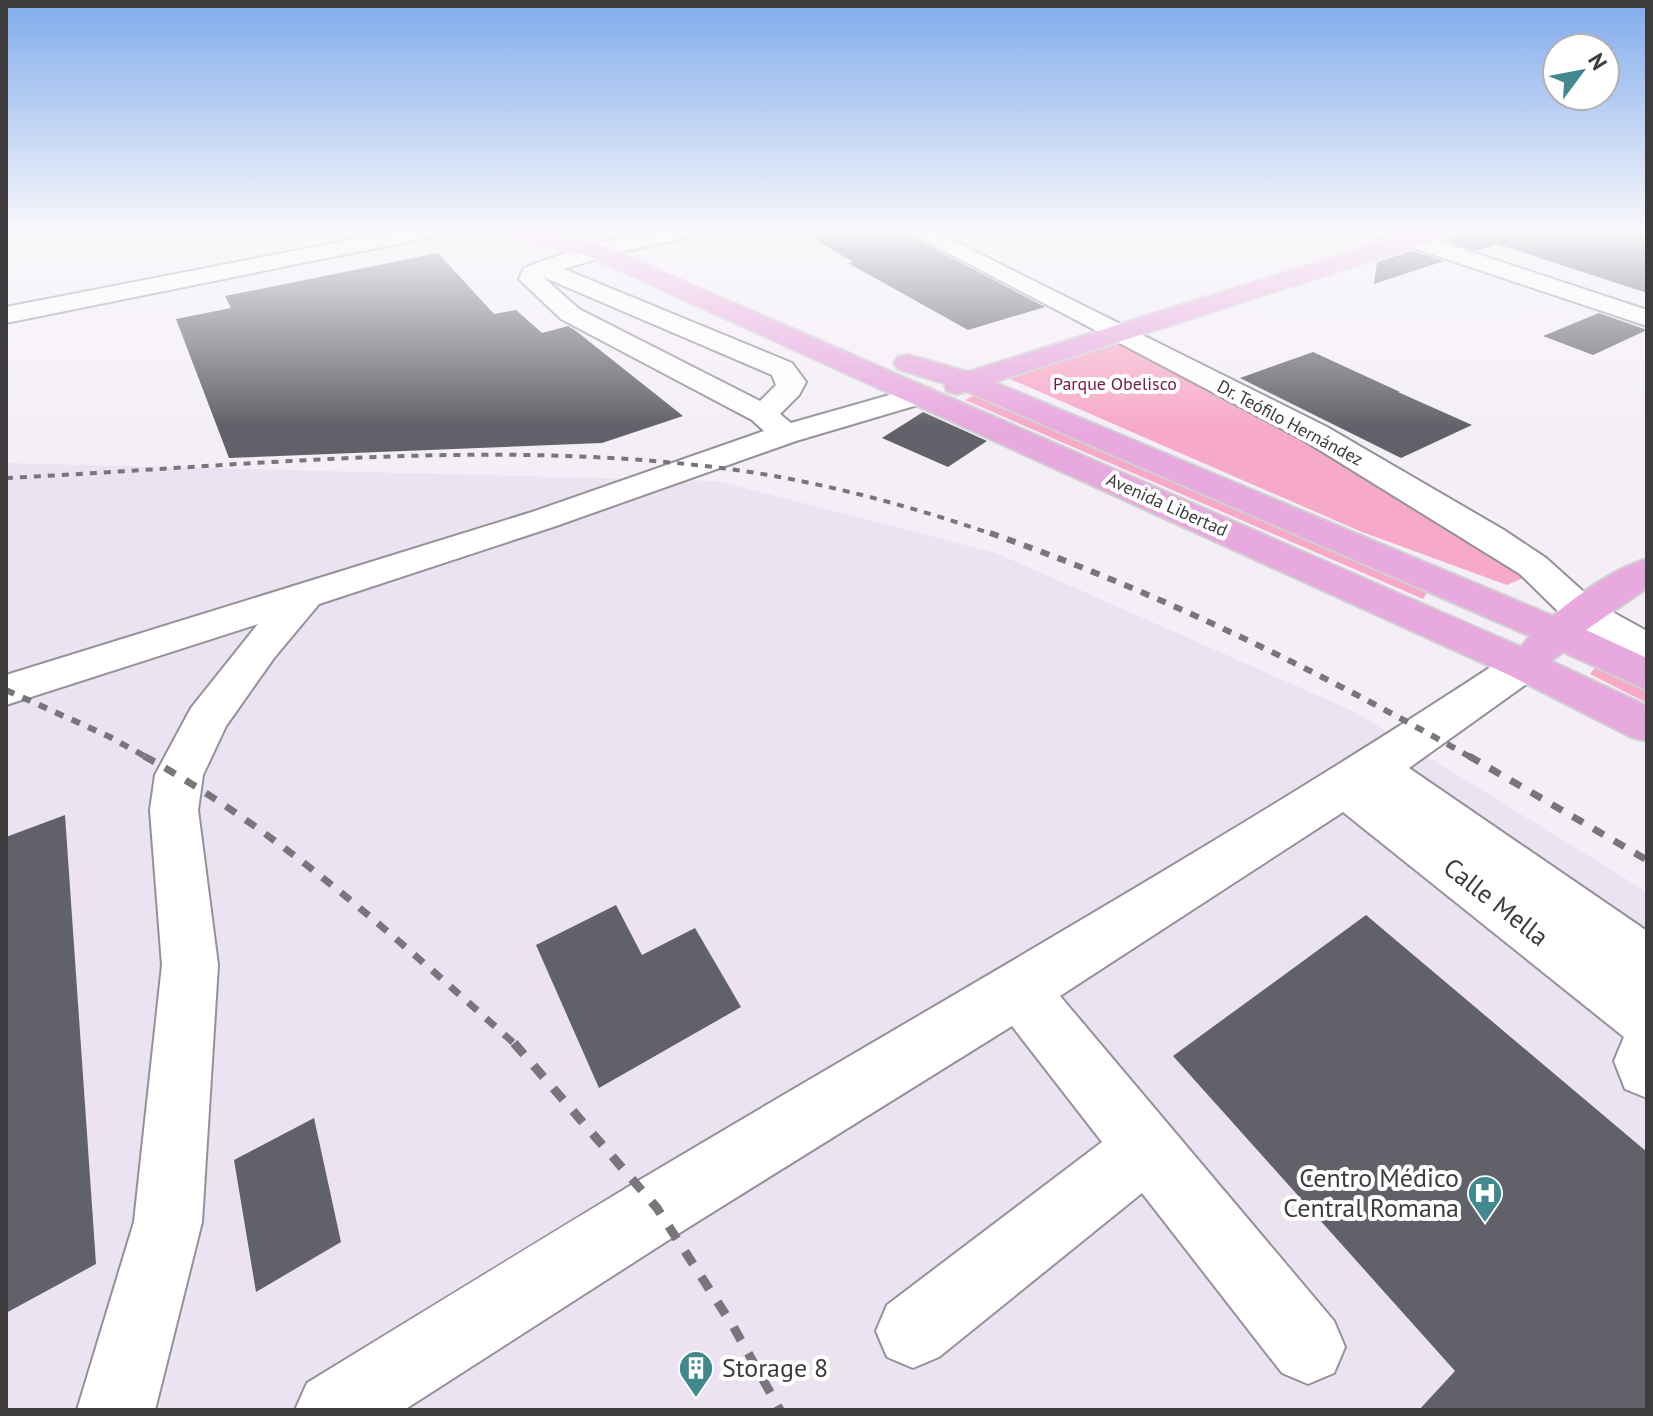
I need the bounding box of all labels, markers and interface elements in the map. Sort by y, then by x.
north arrow [1541,32,1621,112]
text: N [1582,48,1614,75]
park label: Parque Obelisco [1053,372,1177,395]
street label: Dr. Teófilo Hernández [1213,374,1367,471]
street label: Avenida Libertad [1103,468,1231,541]
street label: Calle Mella [1437,850,1556,953]
place label: Centro Médico Central Romana [1283,1161,1459,1224]
hospital icon: Centro Médico Central Romana [1466,1174,1504,1224]
building icon: Storage 8 [677,1349,715,1399]
place label: Storage 8 [722,1351,828,1384]

